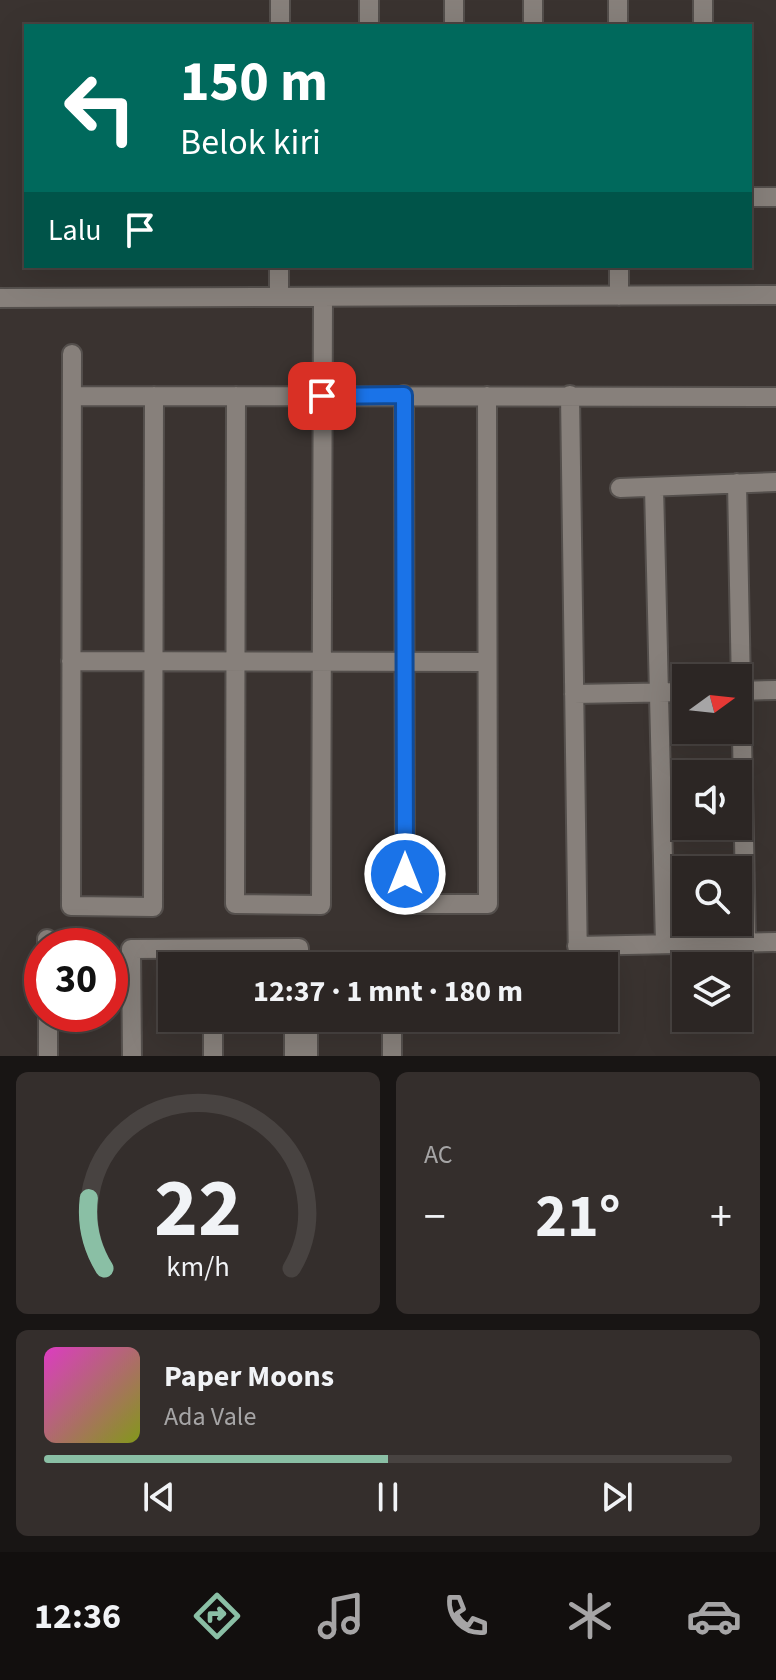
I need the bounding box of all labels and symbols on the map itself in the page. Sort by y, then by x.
pin [288,362,356,430]
north arrow [672,664,752,744]
position arrow [363,832,447,916]
speed limit sign: 30 [24,928,128,1032]

